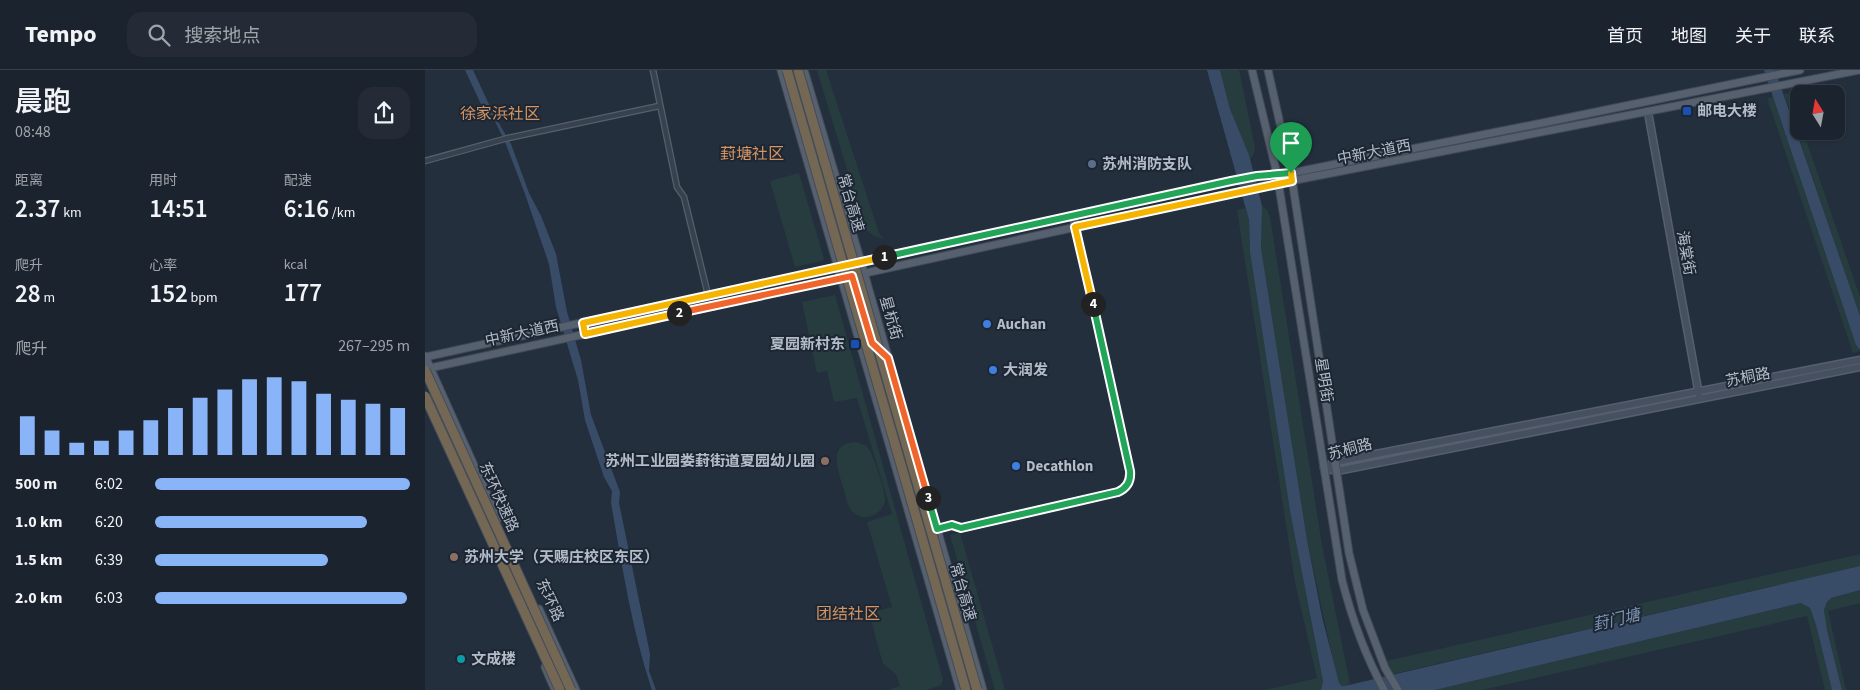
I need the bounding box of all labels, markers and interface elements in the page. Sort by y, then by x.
search box [127,12,477,57]
text: Tempo [25,17,97,52]
icon: search [145,21,173,49]
text: 搜索地点 [185,23,261,50]
text: 首页 [1607,24,1643,49]
text: 地图 [1671,24,1707,49]
text: 关于 [1735,24,1771,49]
text: 联系 [1799,24,1835,49]
text: 晨跑 [15,82,71,122]
north arrow [1790,85,1845,140]
map controls [1790,85,1845,140]
button: share [358,87,410,139]
place label: 邮电大楼 [1697,101,1757,122]
district label: 徐家浜社区 [460,103,540,125]
marker: 邮电大楼 [1681,105,1693,117]
text: 08:48 [15,121,51,143]
pin [1270,122,1312,173]
icon: arrive [1277,129,1305,157]
street label: 中新大道西 [1335,135,1413,170]
district label: 葑塘社区 [720,143,784,165]
place label: 苏州消防支队 [1102,154,1192,175]
marker: 苏州消防支队 [1086,158,1098,170]
text: 距离 [15,171,43,191]
text: 用时 [149,171,177,191]
text: 配速 [284,171,312,191]
street label: 常台高速 [832,171,869,235]
text: 2.37 [15,191,60,227]
text: 14:51 [149,191,208,227]
text: 6:16 [284,191,329,227]
text: km [60,203,82,223]
text: /km [329,203,355,223]
street label: 海棠街 [1671,229,1700,277]
pin: 1 [871,244,897,270]
text: 1 [881,247,888,267]
text: kcal [284,255,307,275]
text: 爬升 [15,256,43,276]
text: 心率 [149,256,177,276]
text: 177 [284,275,322,311]
text: 28 [15,276,41,312]
text: 152 [149,276,188,312]
text: m [41,288,55,308]
text: bpm [188,288,218,308]
pin: 4 [1081,292,1105,316]
street label: 星杭街 [874,294,907,343]
text: 4 [1090,294,1097,314]
pin: 2 [667,300,691,326]
text: 2 [676,303,683,323]
place label: Auchan [996,314,1046,335]
street label: 中新大道西 [483,315,561,352]
marker: Auchan [981,318,993,330]
place label: 夏园新村东 [770,334,845,355]
text: 267–295 m [338,335,410,357]
text: 爬升 [15,338,47,360]
marker: 夏园新村东 [849,338,861,350]
street label: 星明街 [1310,356,1337,404]
place label: 大润发 [1003,360,1048,381]
street label: 苏桐路 [1724,363,1772,392]
marker: 大润发 [987,364,999,376]
street label: 苏桐路 [1326,434,1375,465]
place label: 苏州工业园娄葑街道夏园幼儿园 [605,451,815,472]
marker: 苏州工业园娄葑街道夏园幼儿园 [819,455,831,467]
place label: Decathlon [1026,456,1093,477]
street label: 东环快速路 [474,459,523,536]
marker: Decathlon [1010,460,1022,472]
text: 500 m [15,473,57,495]
text: 6:02 [95,473,123,495]
pin: 3 [915,486,941,510]
text: 3 [925,488,932,508]
text: 1.0 km [15,511,62,533]
text: 6:20 [95,511,123,533]
place label: 苏州大学（天赐庄校区东区） [464,547,659,568]
text: 1.5 km [15,549,62,571]
text: 6:39 [95,549,123,571]
marker: 苏州大学（天赐庄校区东区） [448,551,460,563]
street label: 常台高速 [944,560,981,624]
street label: 东环路 [531,575,569,625]
text: 2.0 km [15,587,62,609]
text: 6:03 [95,587,123,609]
district label: 团结社区 [816,603,880,625]
water label: 葑门塘 [1590,603,1645,636]
place label: 文成楼 [471,649,516,670]
marker: 文成楼 [455,653,467,665]

